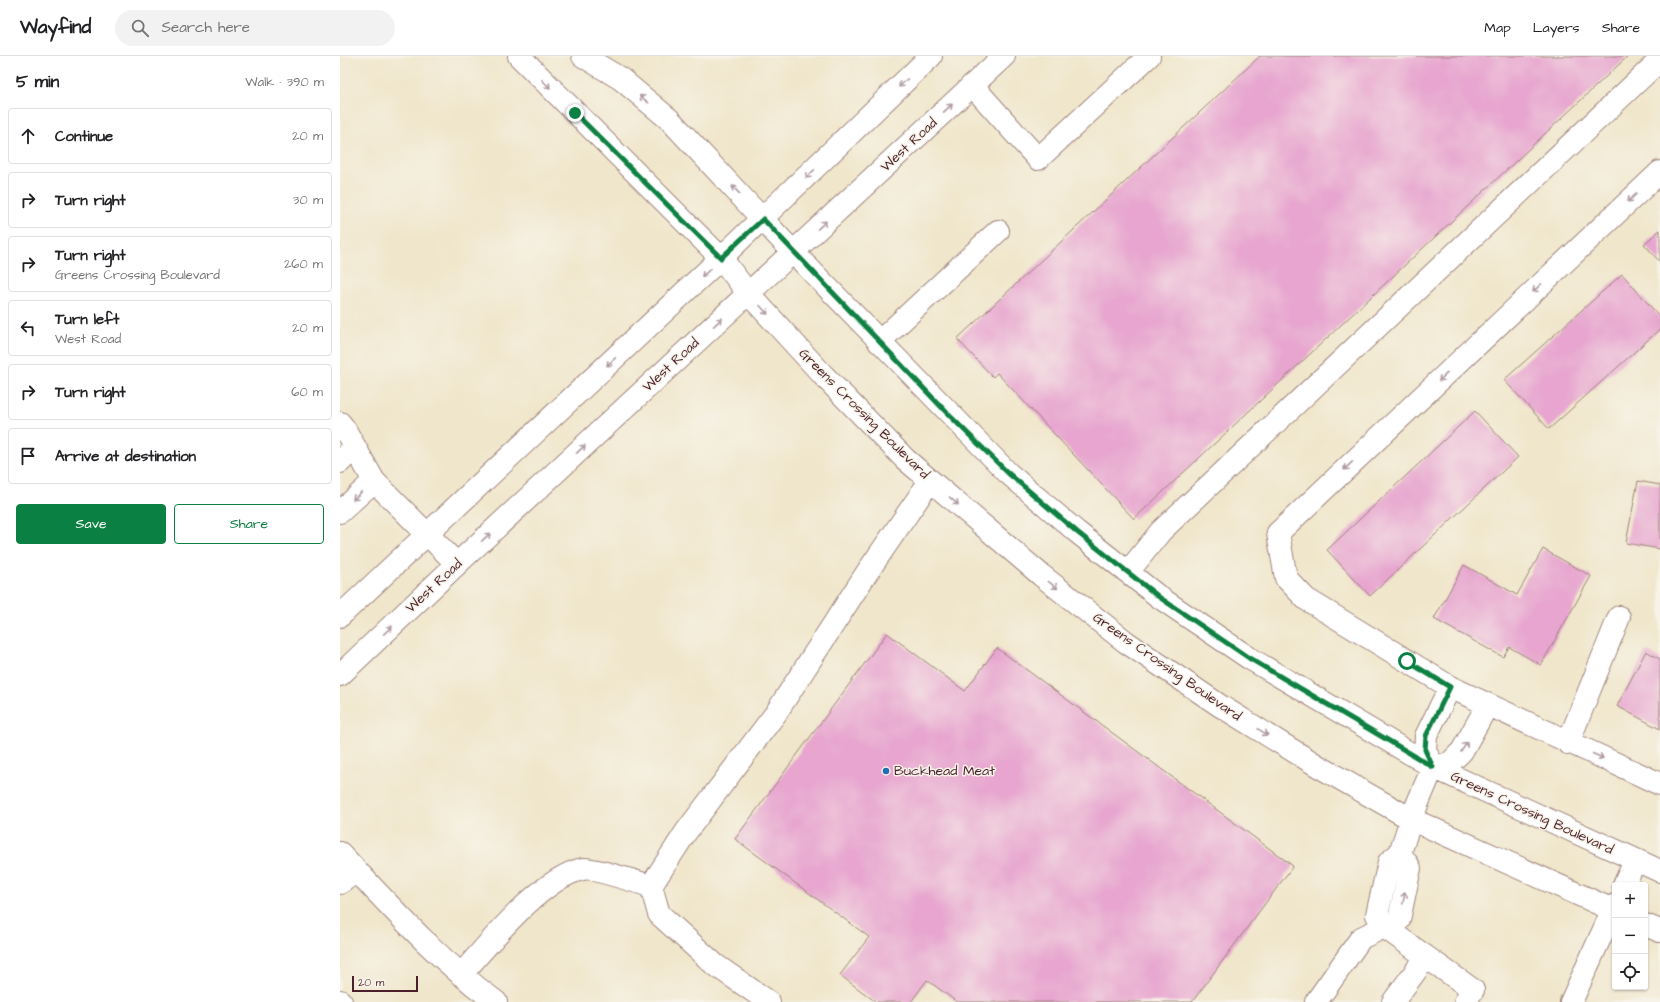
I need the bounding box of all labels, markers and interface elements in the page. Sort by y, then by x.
search box [115,10,395,46]
text: Wayfind [20,14,91,41]
icon: search [129,17,151,39]
text: Search here [161,17,250,38]
text: Map [1484,18,1511,38]
text: Layers [1533,18,1580,38]
text: Share [1602,18,1640,38]
text: 5 min [16,70,59,94]
text: Walk · 390 m [245,73,324,91]
one-way arrow [898,78,908,88]
one-way arrow [542,79,551,89]
one-way arrow [639,94,650,103]
route end [566,104,584,122]
one-way arrow [943,104,953,113]
street label: West Road [876,113,942,177]
icon: ahead [17,125,39,147]
text: Continue [55,126,113,147]
text: 20 m [292,127,323,145]
one-way arrow [805,169,815,179]
one-way arrow [732,185,741,195]
icon: right [17,189,39,211]
text: Turn right [55,190,126,211]
text: 30 m [293,191,323,209]
one-way arrow [1627,194,1637,203]
one-way arrow [817,221,827,230]
text: Turn right [55,245,126,266]
icon: right [17,253,39,275]
text: 260 m [284,255,323,273]
text: Greens Crossing Boulevard [55,266,220,284]
one-way arrow [701,268,711,277]
one-way arrow [1532,283,1542,292]
one-way arrow [759,305,769,315]
text: Turn left [55,309,119,330]
icon: left [17,317,39,339]
one-way arrow [712,318,722,327]
text: 20 m [292,319,323,337]
text: West Road [55,330,121,348]
street label: West Road [638,333,704,397]
street label: Greens Crossing Boulevard [794,344,934,484]
one-way arrow [606,358,616,367]
one-way arrow [1438,372,1448,382]
icon: right [17,381,39,403]
text: Turn right [55,382,126,403]
text: 60 m [291,383,323,401]
one-way arrow [576,444,586,453]
icon: arrive [17,445,39,467]
text: Arrive at destination [55,446,196,467]
one-way arrow [1343,462,1353,471]
one-way arrow [352,492,362,501]
one-way arrow [949,497,959,506]
button: Save [16,504,166,544]
button: Share [174,504,324,544]
one-way arrow [481,532,491,542]
street label: West Road [401,554,467,618]
one-way arrow [1048,581,1059,590]
street label: Greens Crossing Boulevard [1088,608,1246,726]
one-way arrow [383,625,393,635]
route start [1398,652,1416,670]
one-way arrow [1257,728,1268,736]
one-way arrow [1460,742,1468,753]
one-way arrow [1592,753,1604,760]
place label: Buckhead Meat [894,761,995,781]
marker: Buckhead Meat [881,766,891,776]
street label: Greens Crossing Boulevard [1447,766,1617,860]
map controls [1612,882,1648,990]
button: + [1612,882,1648,918]
one-way arrow [1400,892,1408,905]
button: − [1612,918,1648,954]
button: locate [1612,954,1648,990]
scale bar [352,974,418,993]
text: 20 m [358,975,384,990]

